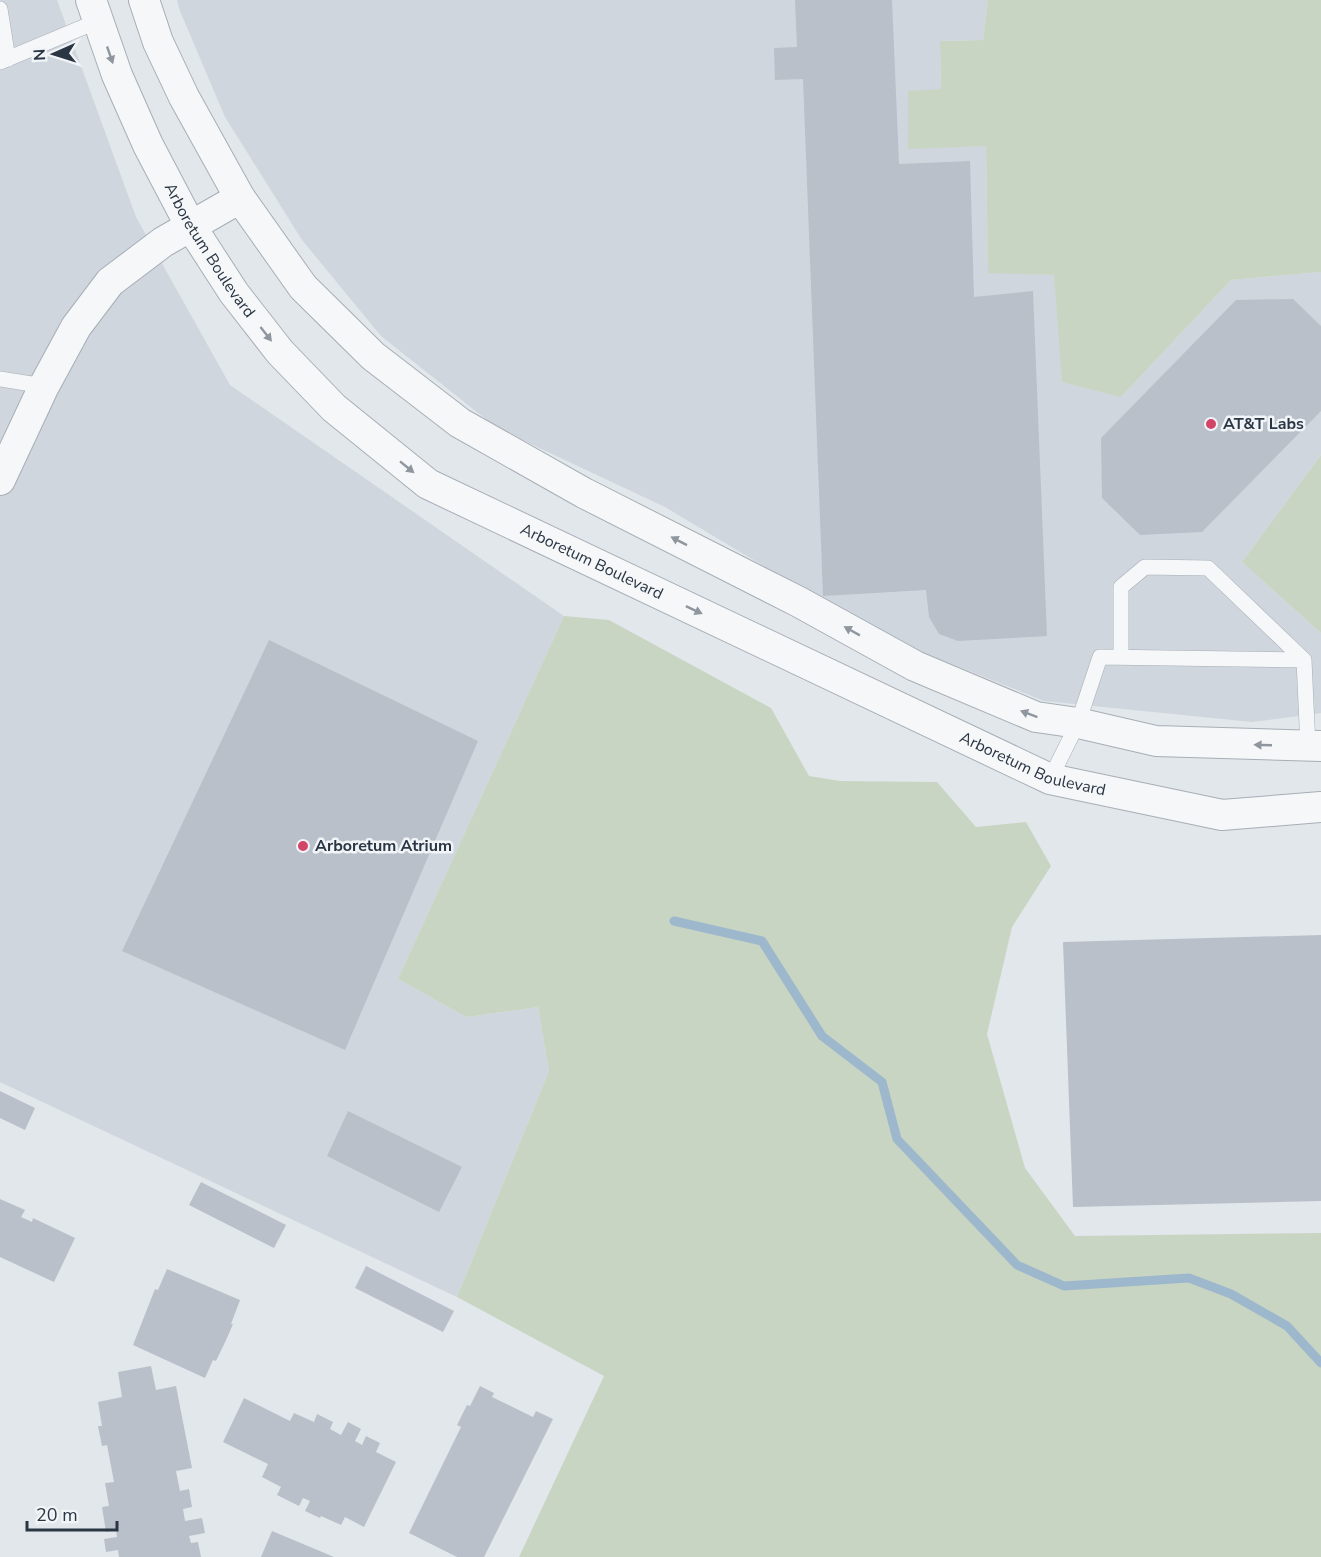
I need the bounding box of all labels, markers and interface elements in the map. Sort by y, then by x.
north arrow [24,24,84,84]
one-way arrow [106,46,116,64]
text: N [29,48,51,61]
street label: Arboretum Boulevard [159,179,260,322]
one-way arrow [259,326,272,342]
place label: AT&T Labs [1223,413,1304,435]
marker: AT&T Labs [1204,417,1218,431]
one-way arrow [400,461,415,473]
street label: Arboretum Boulevard [517,518,667,605]
one-way arrow [671,537,688,546]
one-way arrow [686,606,703,615]
one-way arrow [844,627,861,637]
one-way arrow [1019,709,1037,719]
street label: Arboretum Boulevard [956,727,1108,801]
one-way arrow [1253,741,1272,750]
place label: Arboretum Atrium [315,835,452,857]
marker: Arboretum Atrium [296,839,310,853]
scale bar [27,1494,117,1532]
text: 20 m [36,1503,78,1527]

